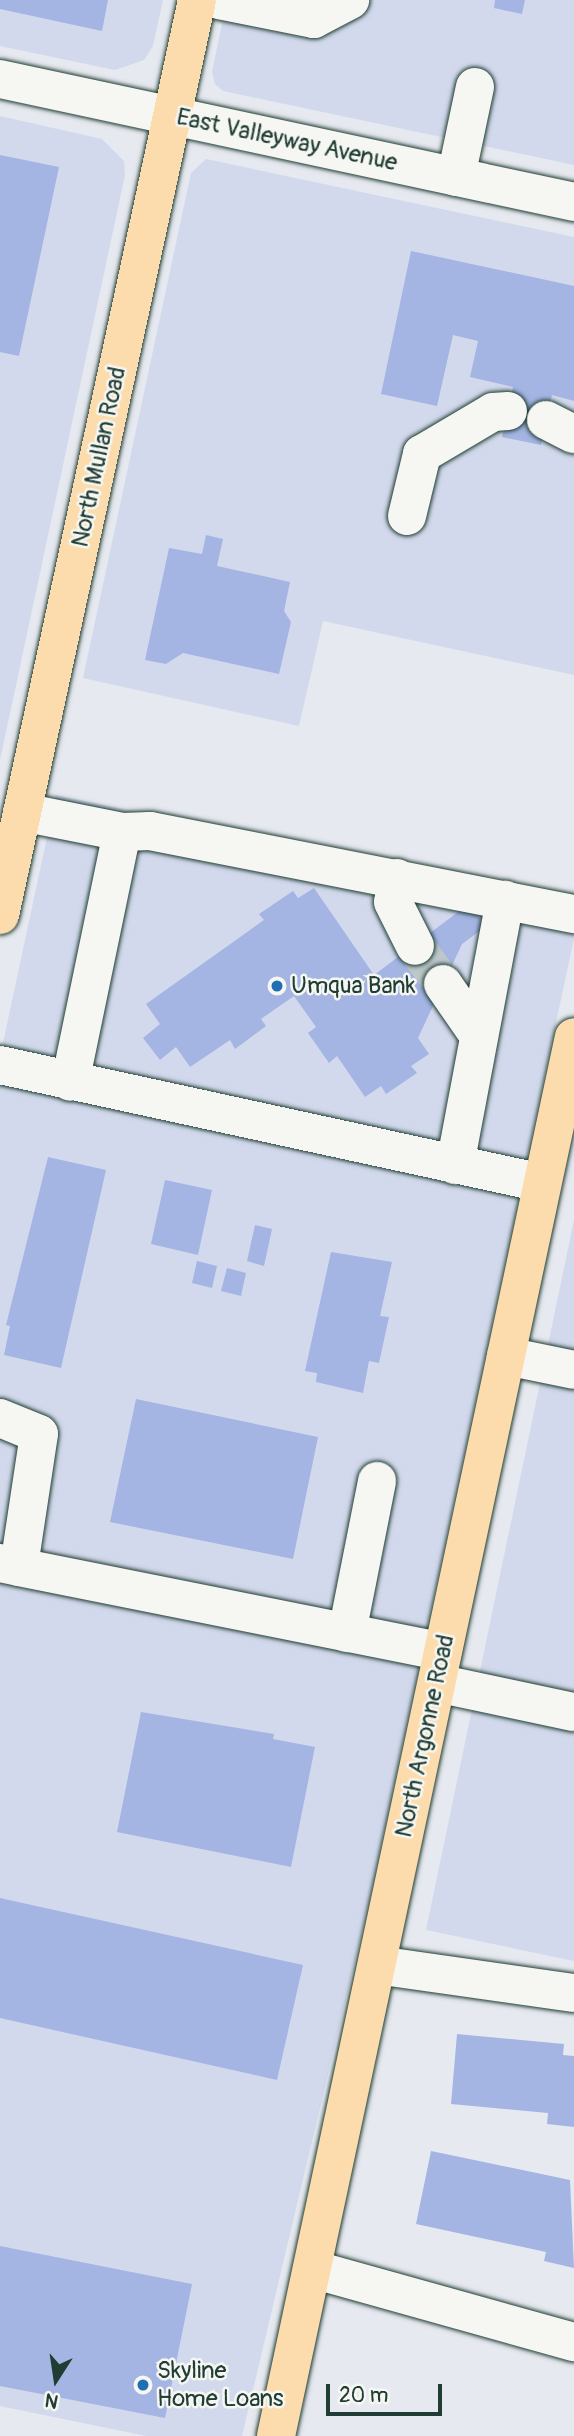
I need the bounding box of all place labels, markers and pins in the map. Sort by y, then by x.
place label: Umqua Bank [291,972,415,1000]
marker: Umqua Bank [269,978,285,994]
place label: Skyline Home Loans [157,2357,283,2413]
marker: Skyline Home Loans [135,2377,151,2393]

